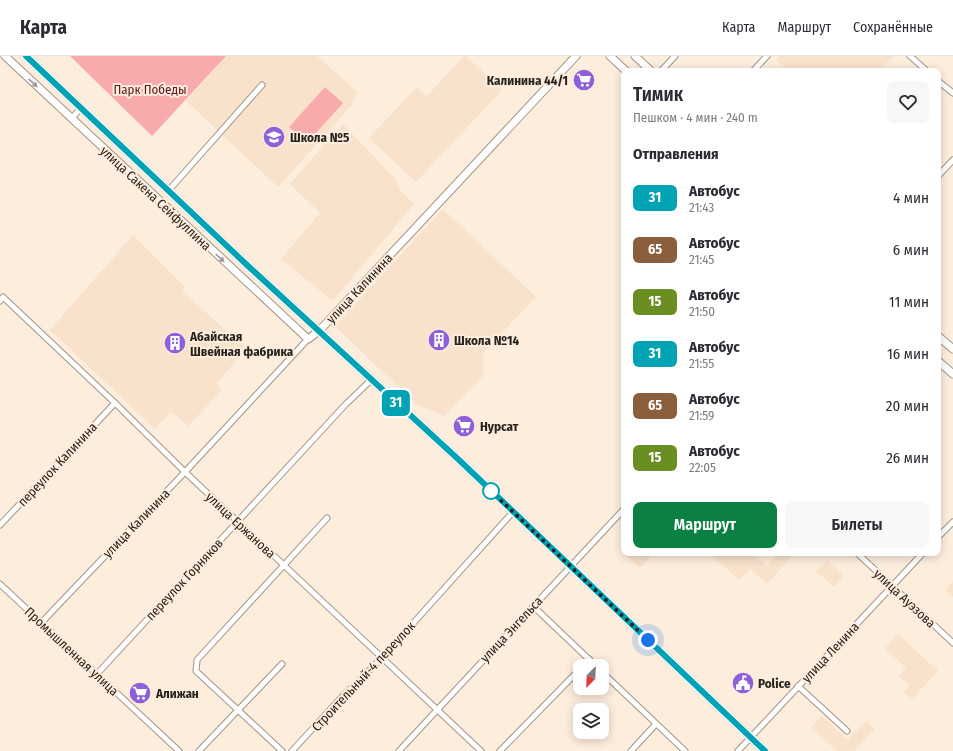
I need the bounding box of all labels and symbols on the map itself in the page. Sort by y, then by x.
supermarket icon: Калинина 44/1 [571,67,597,93]
place label: Калинина 44/1 [487,73,568,88]
one-way arrow [28,78,38,87]
park label: Парк Победы [113,82,187,97]
school or university icon: Школа №5 [261,124,287,150]
place label: Школа №5 [290,130,349,145]
street label: улица Сакена Сейфуллина [97,143,214,254]
street label: улица Калинина [323,250,395,326]
one-way arrow [215,253,225,262]
building icon: Школа №14 [426,327,452,353]
place label: Абайская Швейная фабрика [189,329,294,359]
building icon: Абайская Швейная фабрика [162,330,188,356]
place label: Школа №14 [454,333,520,348]
line badge: 31 [378,390,414,416]
supermarket icon: Нурсат [451,413,477,439]
street label: переулок Калинина [15,419,100,509]
place label: Нурсат [480,419,519,434]
unlabelled marker [482,482,500,500]
street label: улица Калинина [100,486,173,561]
street label: улица Ержанова [203,489,279,561]
street label: переулок Горняков [143,535,226,623]
street label: улица Ауэзова [871,566,939,631]
street label: улица Энгельса [477,593,546,665]
street label: Промышленная улица [22,604,122,699]
street label: Строительный-4 переулок [309,618,418,734]
street label: улица Ленина [799,619,862,686]
your location [638,630,658,650]
north arrow [573,659,609,695]
public building icon: Police [730,670,756,696]
place label: Police [758,676,791,691]
supermarket icon: Алижан [127,680,153,706]
place label: Алижан [155,686,199,701]

